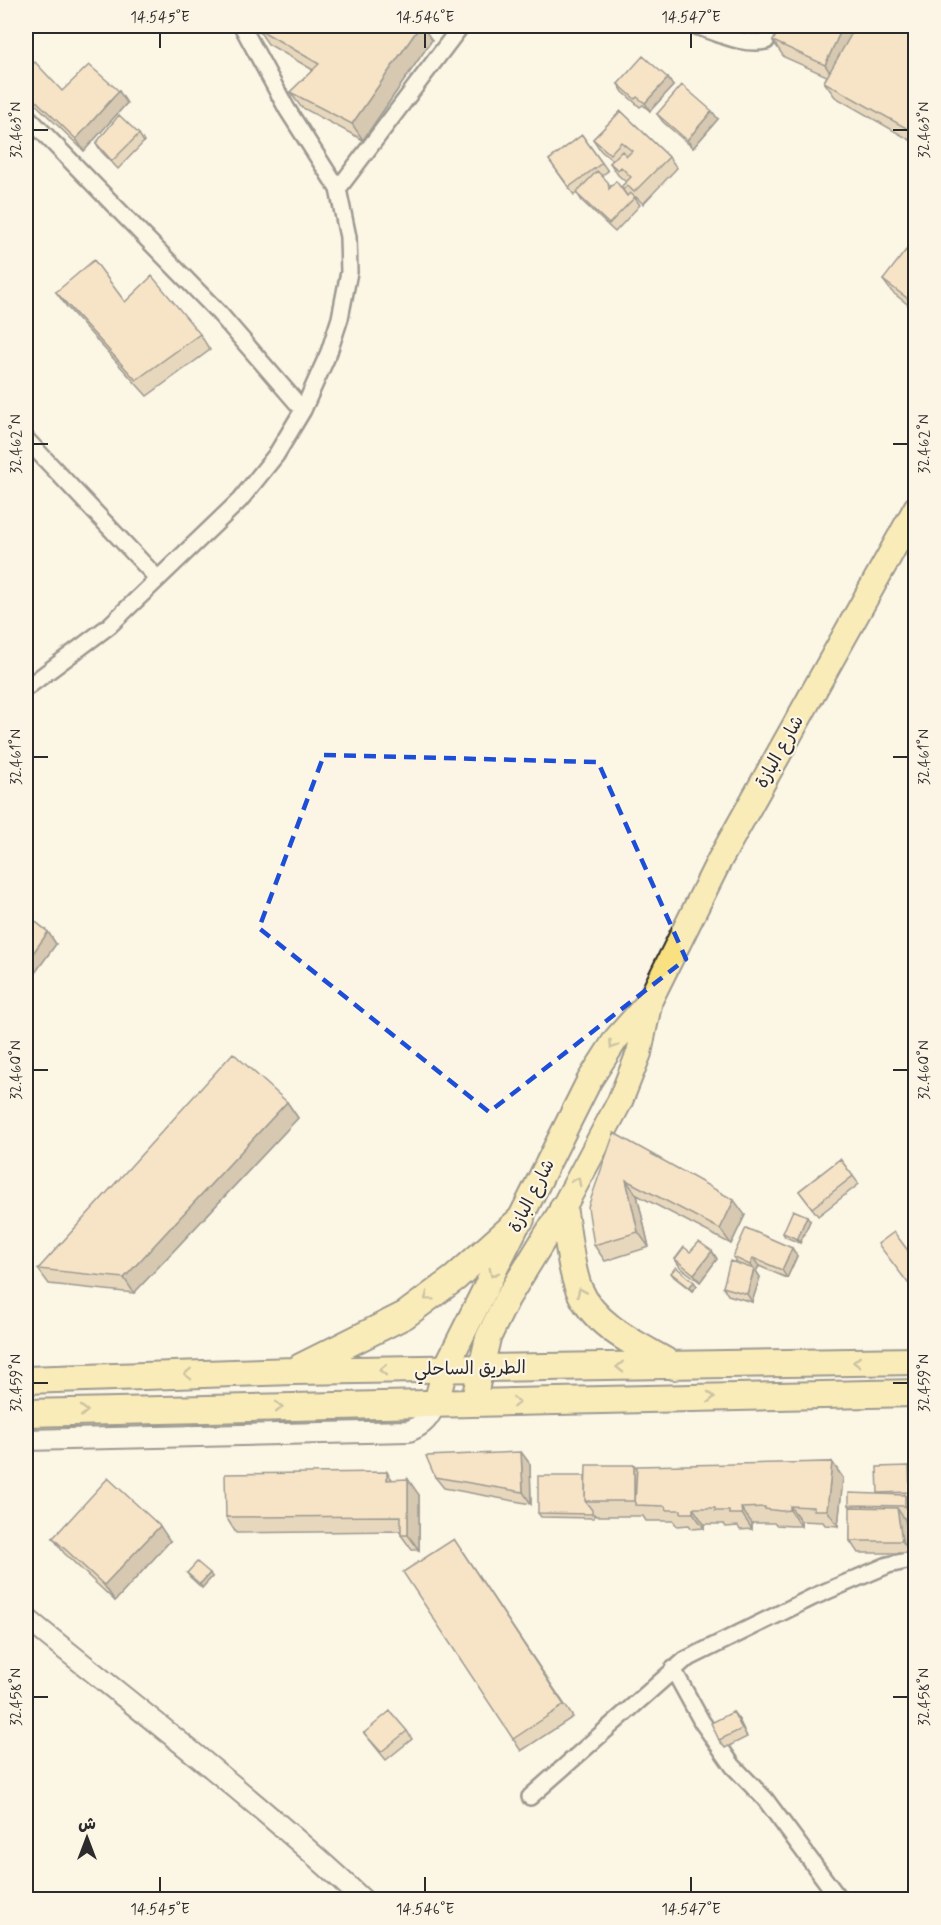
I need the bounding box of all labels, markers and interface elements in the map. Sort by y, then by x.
text: 14.545°E [130,8,190,28]
text: 14.546°E [396,8,454,28]
text: 14.547°E [661,8,721,28]
text: 32.463°N [7,102,27,158]
text: 32.463°N [915,102,935,158]
text: 32.462°N [7,414,27,474]
text: 32.462°N [915,414,935,474]
street label: شارع البازة [750,711,810,793]
text: 32.461°N [7,729,27,785]
text: 32.461°N [915,729,935,785]
one-way arrow [609,1038,620,1049]
text: 32.460°N [7,1040,27,1100]
text: 32.460°N [915,1040,935,1100]
street label: شارع البازة [503,1155,561,1237]
one-way arrow [570,1177,581,1187]
one-way arrow [489,1267,500,1277]
one-way arrow [577,1288,589,1299]
one-way arrow [424,1290,435,1301]
text: 32.459°N [7,1354,27,1412]
text: 32.459°N [915,1354,935,1412]
street label: الطريق الساحلي [414,1356,526,1385]
one-way arrow [853,1356,862,1369]
one-way arrow [616,1361,625,1373]
one-way arrow [379,1364,388,1376]
one-way arrow [184,1368,193,1381]
one-way arrow [706,1391,715,1403]
one-way arrow [511,1395,520,1408]
one-way arrow [274,1401,283,1413]
one-way arrow [79,1405,88,1418]
text: 32.458°N [7,1668,27,1726]
text: 32.458°N [915,1668,935,1726]
north arrow [57,1808,117,1868]
text: ش [78,1814,96,1835]
text: 14.545°E [130,1900,190,1920]
text: 14.546°E [396,1900,454,1920]
text: 14.547°E [661,1900,721,1920]

